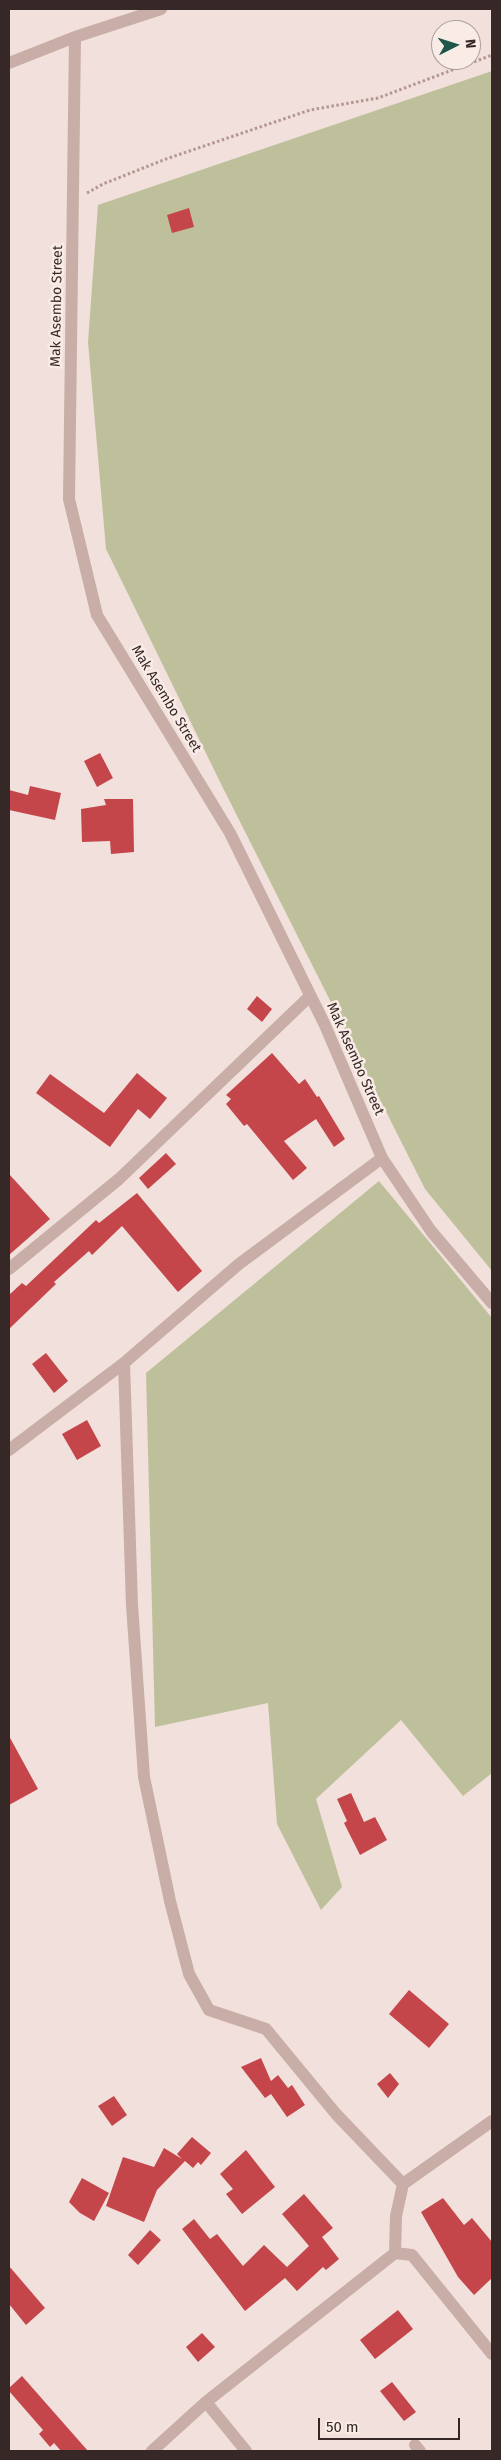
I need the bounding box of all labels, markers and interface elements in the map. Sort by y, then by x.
north arrow [431,20,481,70]
text: N [462,38,479,49]
street label: Mak Asembo Street [48,245,66,367]
street label: Mak Asembo Street [127,642,205,756]
street label: Mak Asembo Street [323,1000,387,1118]
scale bar [321,2408,464,2440]
text: 50 m [326,2418,359,2436]

